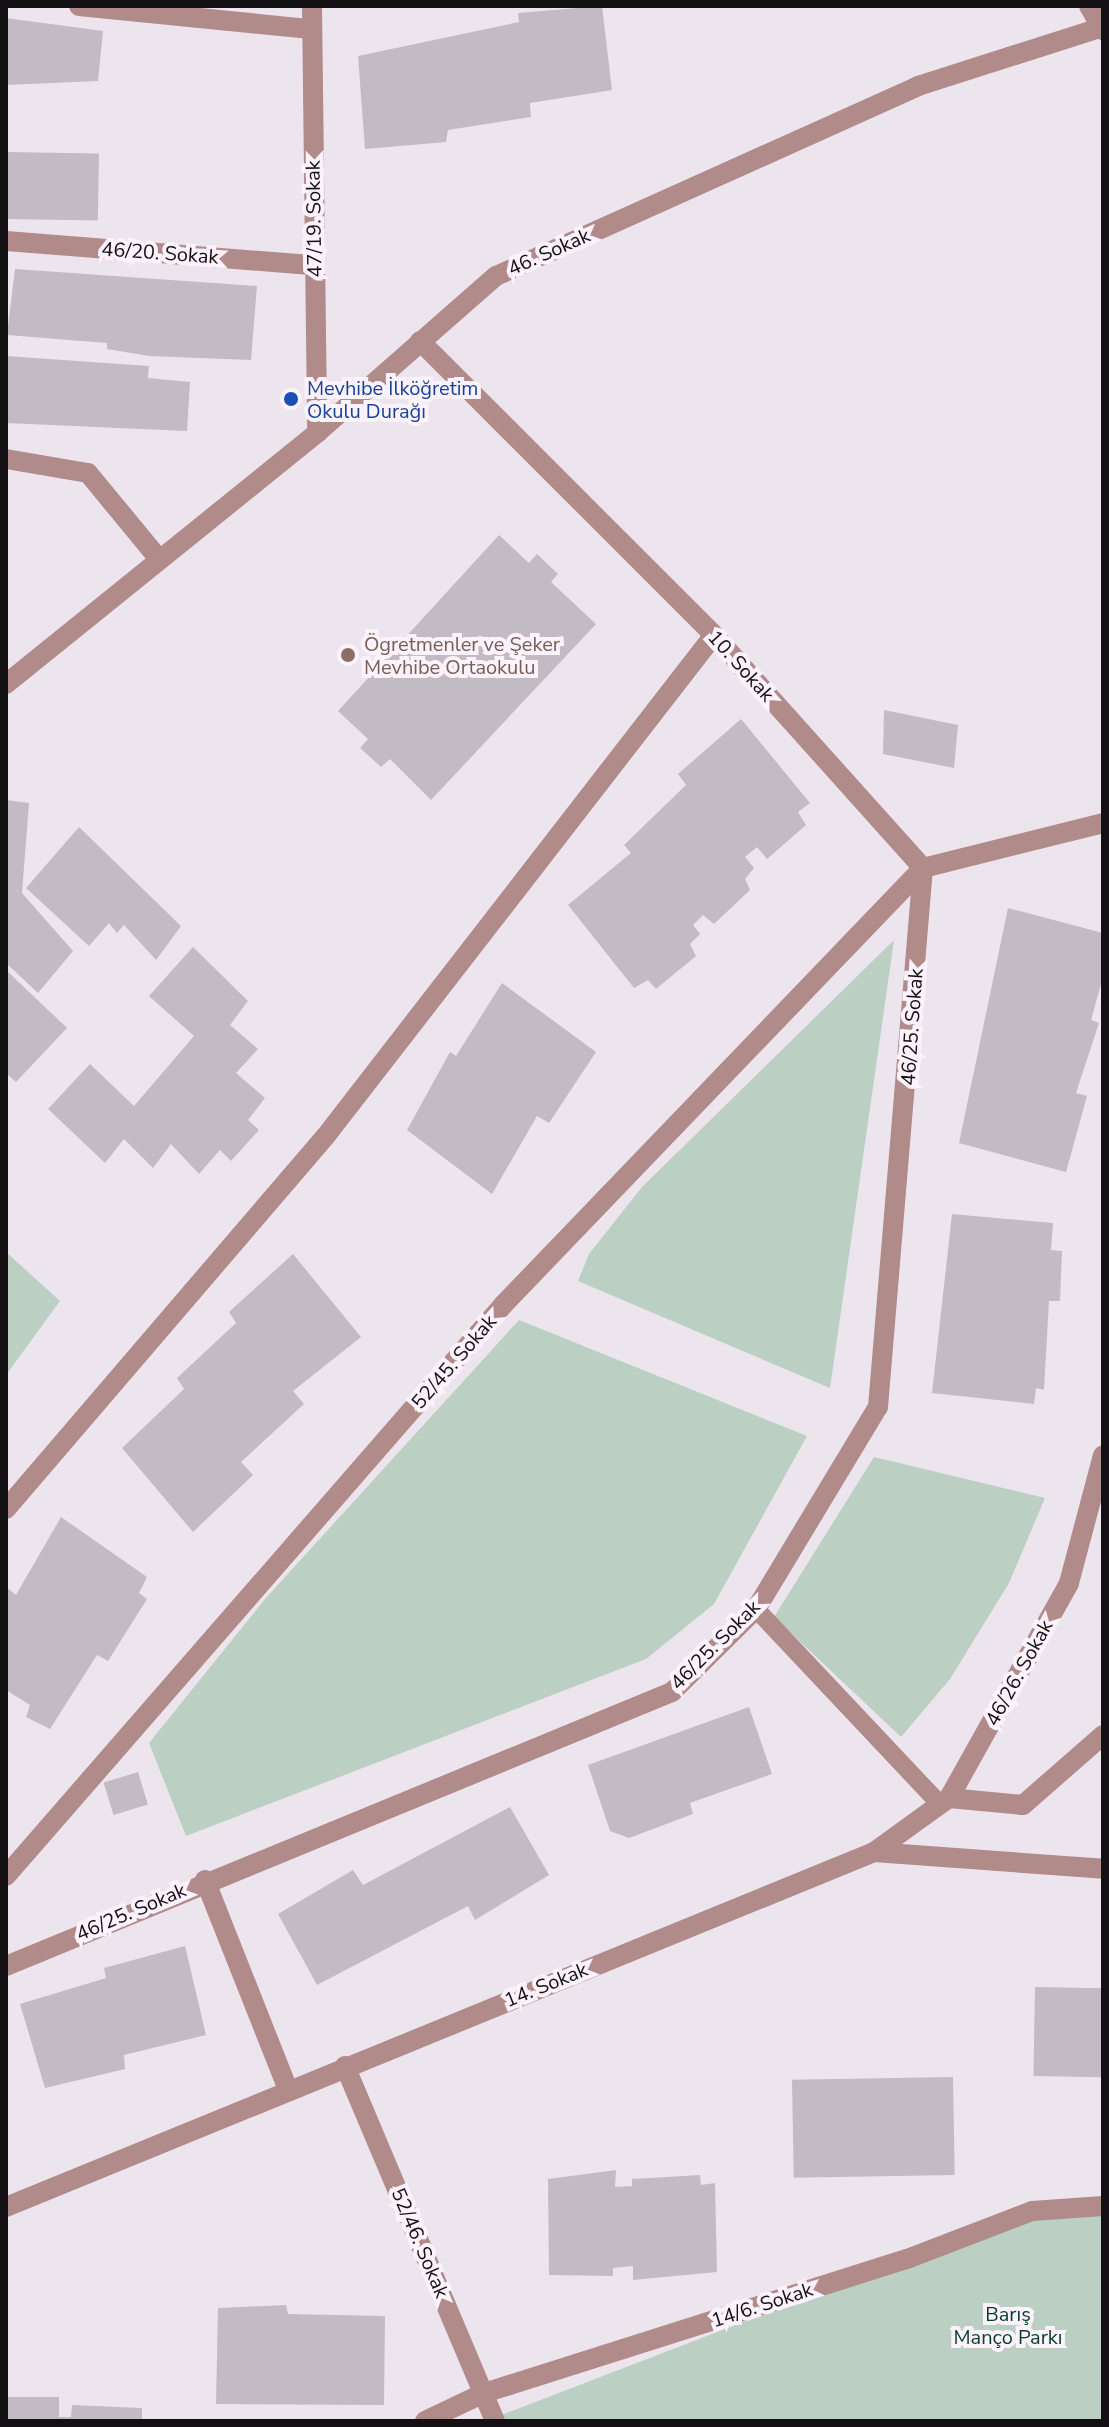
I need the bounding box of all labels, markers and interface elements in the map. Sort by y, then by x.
street label: 47/19. Sokak [301,160,327,278]
street label: 46. Sokak [504,223,594,281]
street label: 46/20. Sokak [101,237,219,269]
place label: Mevhibe İlköğretim Okulu Durağı [307,376,478,423]
marker: Mevhibe İlköğretim Okulu Durağı [282,390,300,408]
street label: 10. Sokak [703,625,779,707]
place label: Ögretmenler ve Şeker Mevhibe Ortaokulu [364,632,560,679]
marker: Ögretmenler ve Şeker Mevhibe Ortaokulu [339,646,357,664]
street label: 46/25. Sokak [896,968,928,1086]
street label: 52/45. Sokak [406,1310,502,1414]
street label: 46/25. Sokak [665,1595,765,1695]
street label: 46/26. Sokak [980,1616,1058,1730]
street label: 46/25. Sokak [72,1878,190,1946]
street label: 14. Sokak [501,1957,591,2013]
street label: 52/46. Sokak [386,2184,454,2302]
street label: 14/6. Sokak [708,2277,816,2333]
park label: Barış Manço Parkı [954,2303,1062,2350]

